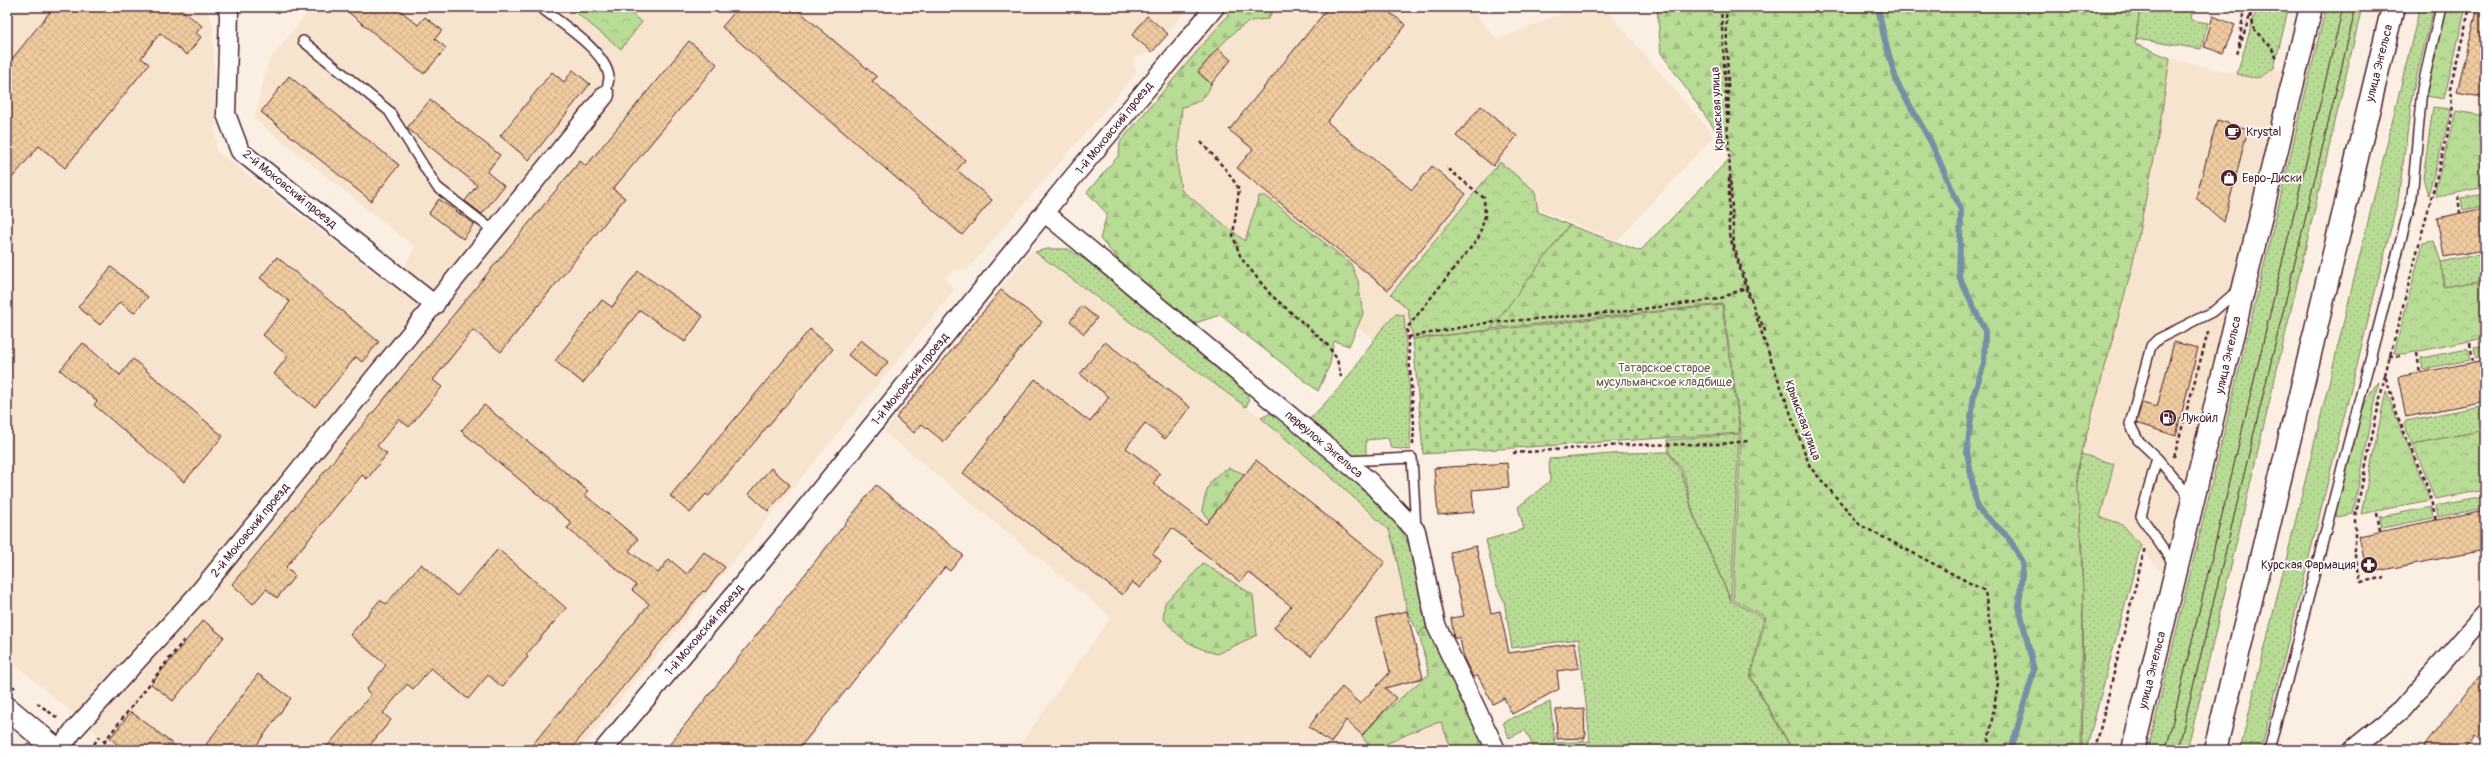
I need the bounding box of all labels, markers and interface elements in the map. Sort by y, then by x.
street label: улица Энгельса [2362,22,2396,104]
street label: Крымская улица [1708,66,1727,151]
street label: 1-й Моковский проезд [1072,78,1157,178]
cafe icon: Krystal [2223,122,2243,142]
place label: Krystal [2246,125,2281,140]
street label: 2-й Моковский проезд [240,147,340,233]
shop icon: Евро-Диски [2219,168,2239,188]
place label: Евро-Диски [2242,171,2302,186]
street label: улица Энгельса [2212,314,2245,396]
street label: 1-й Моковский проезд [868,329,953,429]
park label: Татарское старое мусульманское кладбище [1596,361,1732,390]
street label: Крымская улица [1781,378,1824,463]
street label: переулок Энгельса [1282,407,1366,482]
fuel station icon: Лукойл [2158,408,2178,428]
place label: Лукойл [2180,411,2218,426]
street label: 2-й Моковский проезд [208,480,294,580]
pharmacy icon: Курская Фармация [2359,555,2379,575]
place label: Курская Фармация [2261,558,2356,573]
street label: 1-й Моковский проезд [662,581,748,679]
street label: улица Энгельса [2135,629,2169,711]

